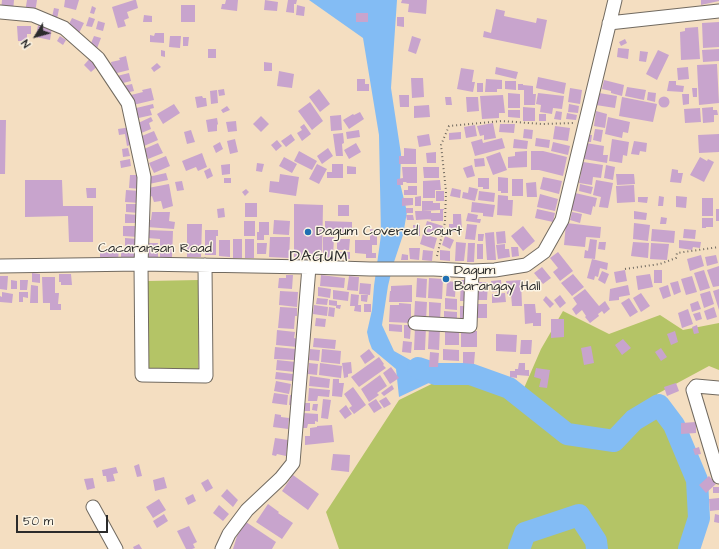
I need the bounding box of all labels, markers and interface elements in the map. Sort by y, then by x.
north arrow [16,16,56,56]
text: N [18,36,34,51]
place label: Dagum Covered Court [316,224,462,240]
marker: Dagum Covered Court [303,227,313,237]
street label: Cacaransan Road [98,241,212,257]
district label: DAGUM [290,248,348,268]
place label: Dagum Barangay Hall [454,263,541,296]
marker: Dagum Barangay Hall [441,274,451,284]
scale bar [18,507,110,533]
text: 50 m [23,513,53,530]

